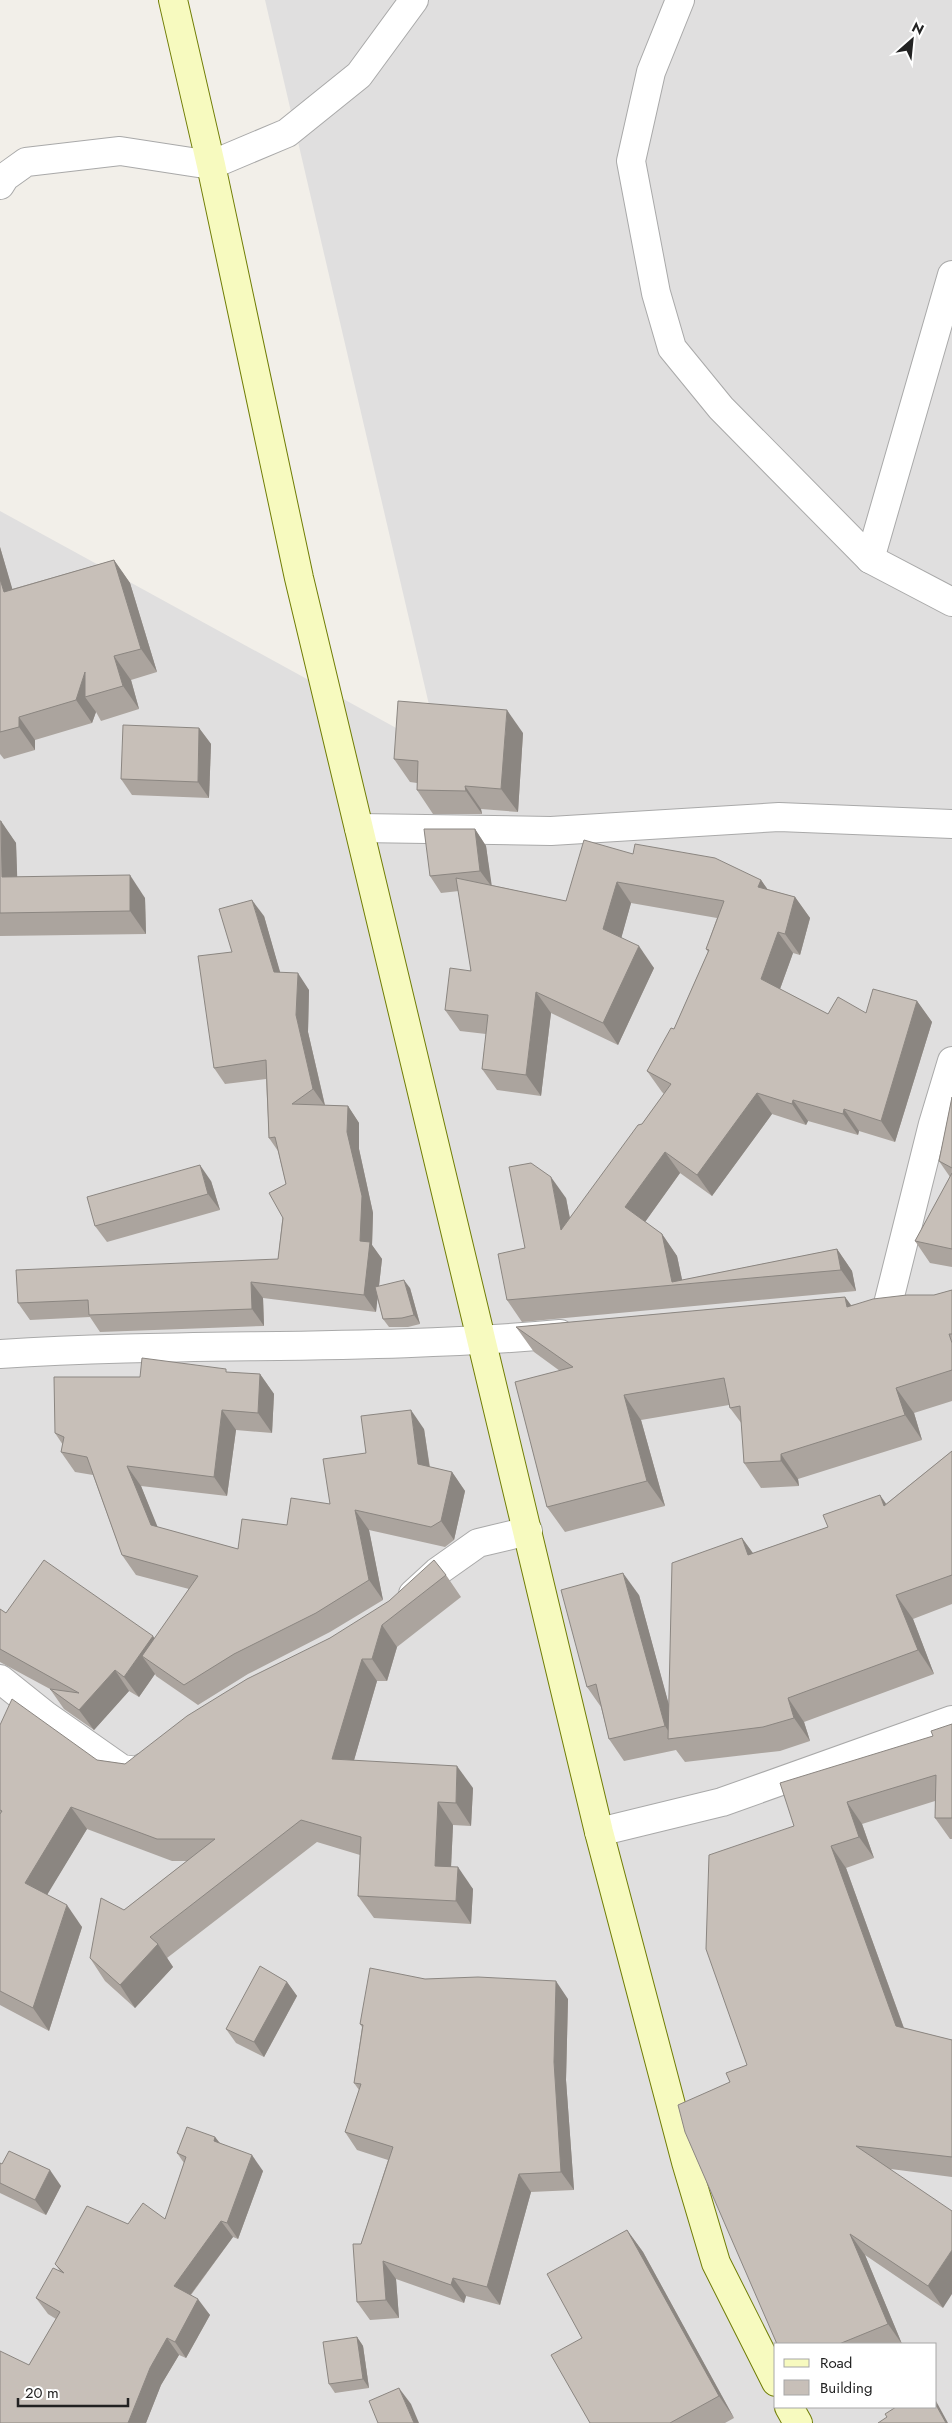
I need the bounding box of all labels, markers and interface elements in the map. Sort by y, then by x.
north arrow [887,15,937,65]
text: N [908,17,927,40]
legend [774,2343,937,2408]
text: Road [820,2352,852,2374]
scale bar [18,2376,128,2408]
text: Building [820,2377,872,2399]
text: 20 m [25,2382,59,2404]

